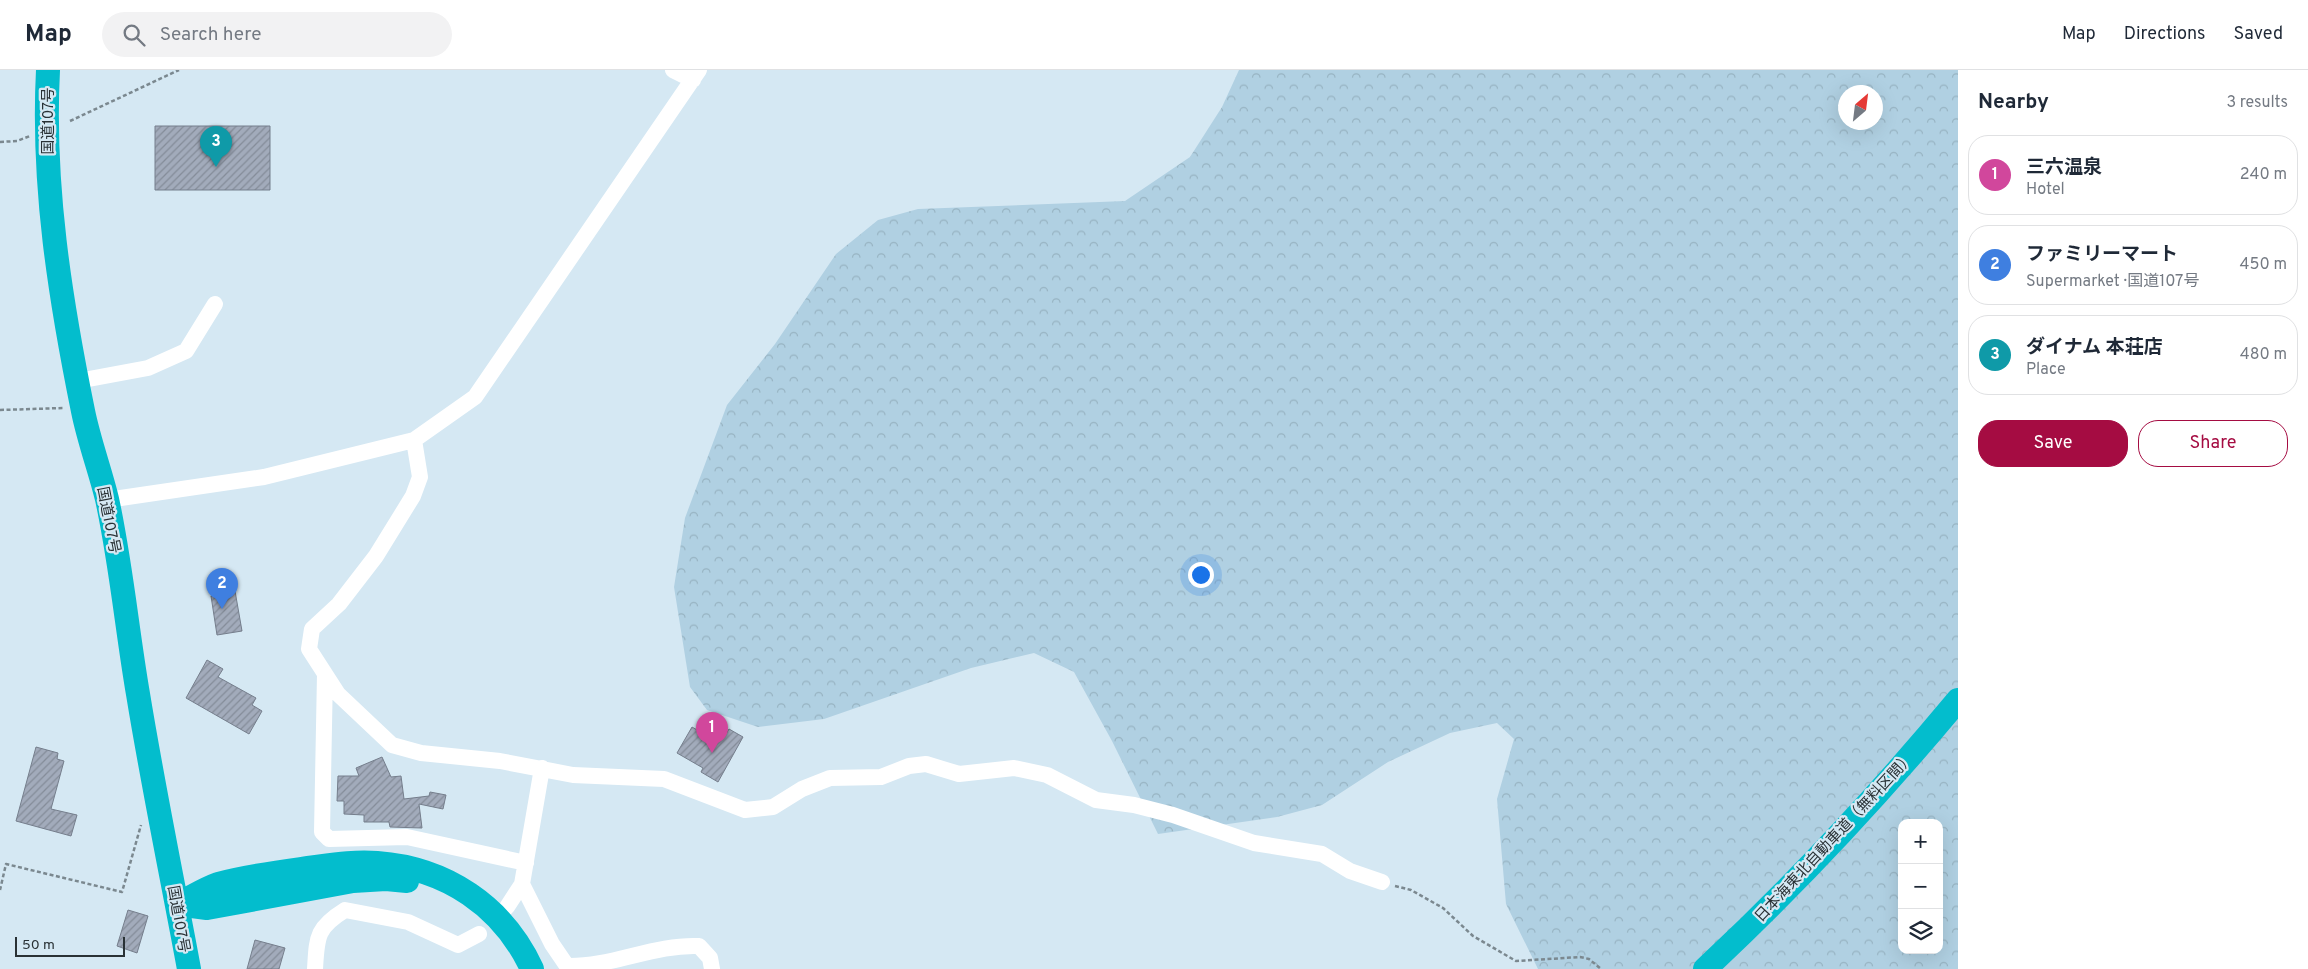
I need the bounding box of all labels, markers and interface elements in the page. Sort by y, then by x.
search box [102,12,452,57]
text: Map [25,20,72,50]
icon: search [120,21,148,49]
text: Search here [160,23,261,47]
text: Map [2062,23,2096,46]
text: Directions [2124,23,2206,46]
text: Saved [2234,23,2283,46]
north arrow [1838,85,1883,130]
street label: 国道107号 [40,87,59,155]
text: Nearby [1978,89,2049,116]
text: 3 results [2226,93,2288,113]
pin: 3 [200,126,232,167]
text: 三六温泉 [2026,156,2102,180]
text: 1 [1992,165,1998,185]
text: 240 m [2240,165,2287,185]
text: Hotel [2026,180,2065,200]
text: ファミリーマート [2026,243,2178,267]
text: 2 [1990,255,2000,275]
text: 450 m [2240,255,2287,275]
text: Supermarket · 国道107号 [2026,272,2199,292]
text: ダイナム 本荘店 [2026,336,2163,360]
text: 3 [1990,345,2000,365]
text: 480 m [2240,345,2287,365]
text: Place [2026,360,2066,380]
button: Save [1978,420,2128,467]
button: Share [2138,420,2288,467]
street label: 国道107号 [92,485,123,555]
your location [1188,562,1214,588]
pin: 2 [206,568,238,609]
pin: 1 [696,712,728,753]
street label: 日本海東北自動車道（無料区間） [1751,749,1919,927]
map controls [1898,819,1943,954]
button: + [1898,819,1943,864]
button: − [1898,864,1943,909]
street label: 国道107号 [162,884,193,954]
button: layers [1898,909,1943,954]
scale bar [15,934,125,957]
text: 50 m [22,937,55,954]

